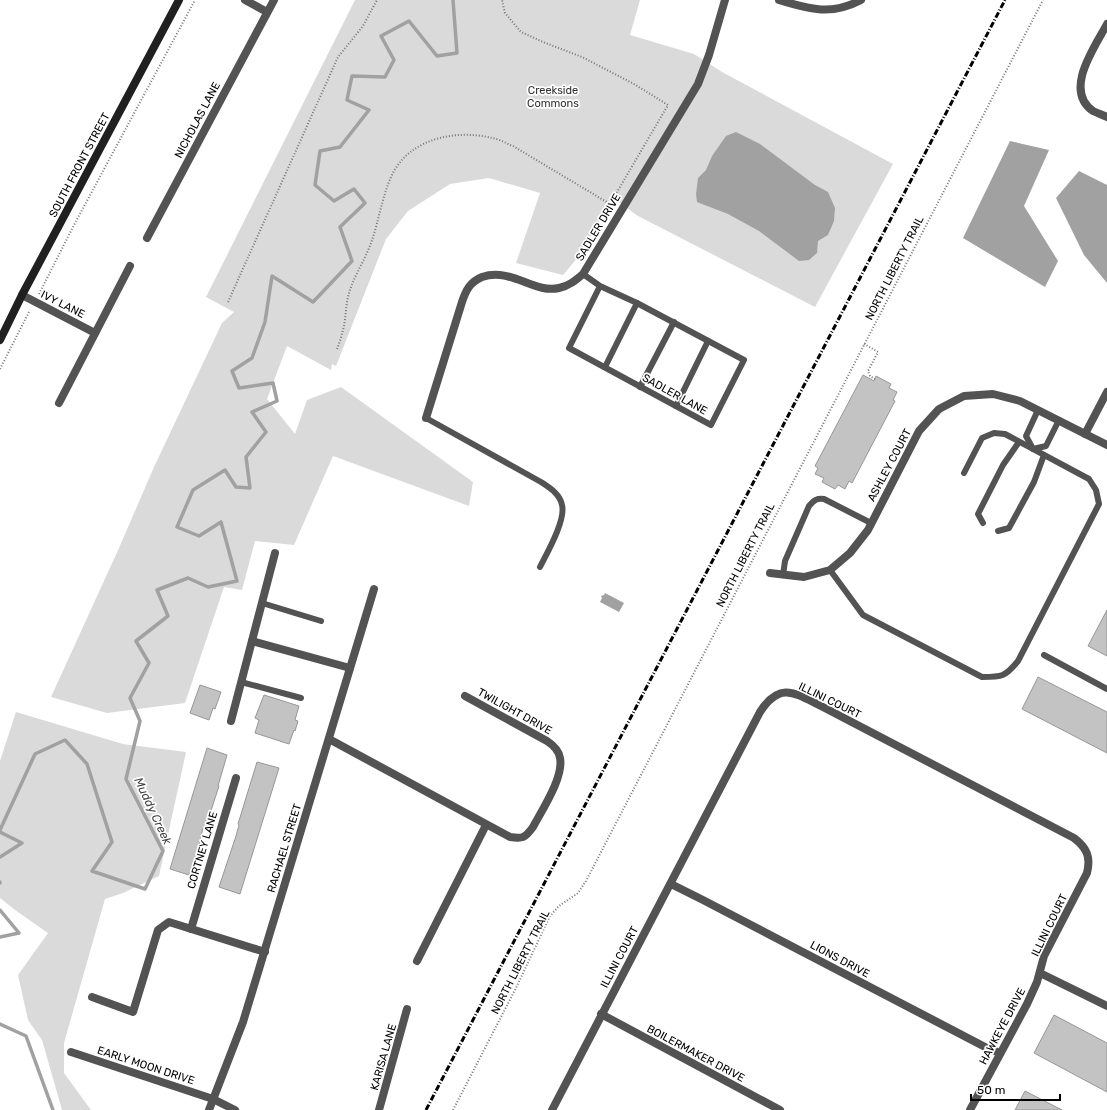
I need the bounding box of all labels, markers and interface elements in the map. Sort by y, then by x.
street label: NICHOLAS LANE [172,80,223,160]
park label: Creekside Commons [527,84,579,110]
street label: SOUTH FRONT STREET [46,110,113,220]
street label: SADLER DRIVE [573,191,624,263]
street label: NORTH LIBERTY TRAIL [863,214,926,322]
street label: IVY LANE [39,288,87,321]
street label: SADLER LANE [640,371,710,418]
street label: ASHLEY COURT [865,426,914,504]
street label: NORTH LIBERTY TRAIL [714,501,777,609]
street label: ILLINI COURT [797,680,864,721]
street label: TWILIGHT DRIVE [475,686,555,737]
water label: Muddy Creek [131,775,175,848]
street label: RACHAEL STREET [265,802,304,894]
street label: CORTNEY LANE [185,810,220,890]
street label: ILLINI COURT [1029,891,1070,958]
street label: NORTH LIBERTY TRAIL [489,908,552,1016]
street label: ILLINI COURT [598,924,641,990]
street label: LIONS DRIVE [808,938,872,981]
street label: HAWKEYE DRIVE [977,985,1028,1067]
street label: KARISA LANE [368,1022,399,1092]
street label: BOILERMAKER DRIVE [645,1022,747,1085]
street label: EARLY MOON DRIVE [96,1044,196,1087]
scale bar [971,1076,1060,1102]
text: 50 m [977,1083,1005,1097]

